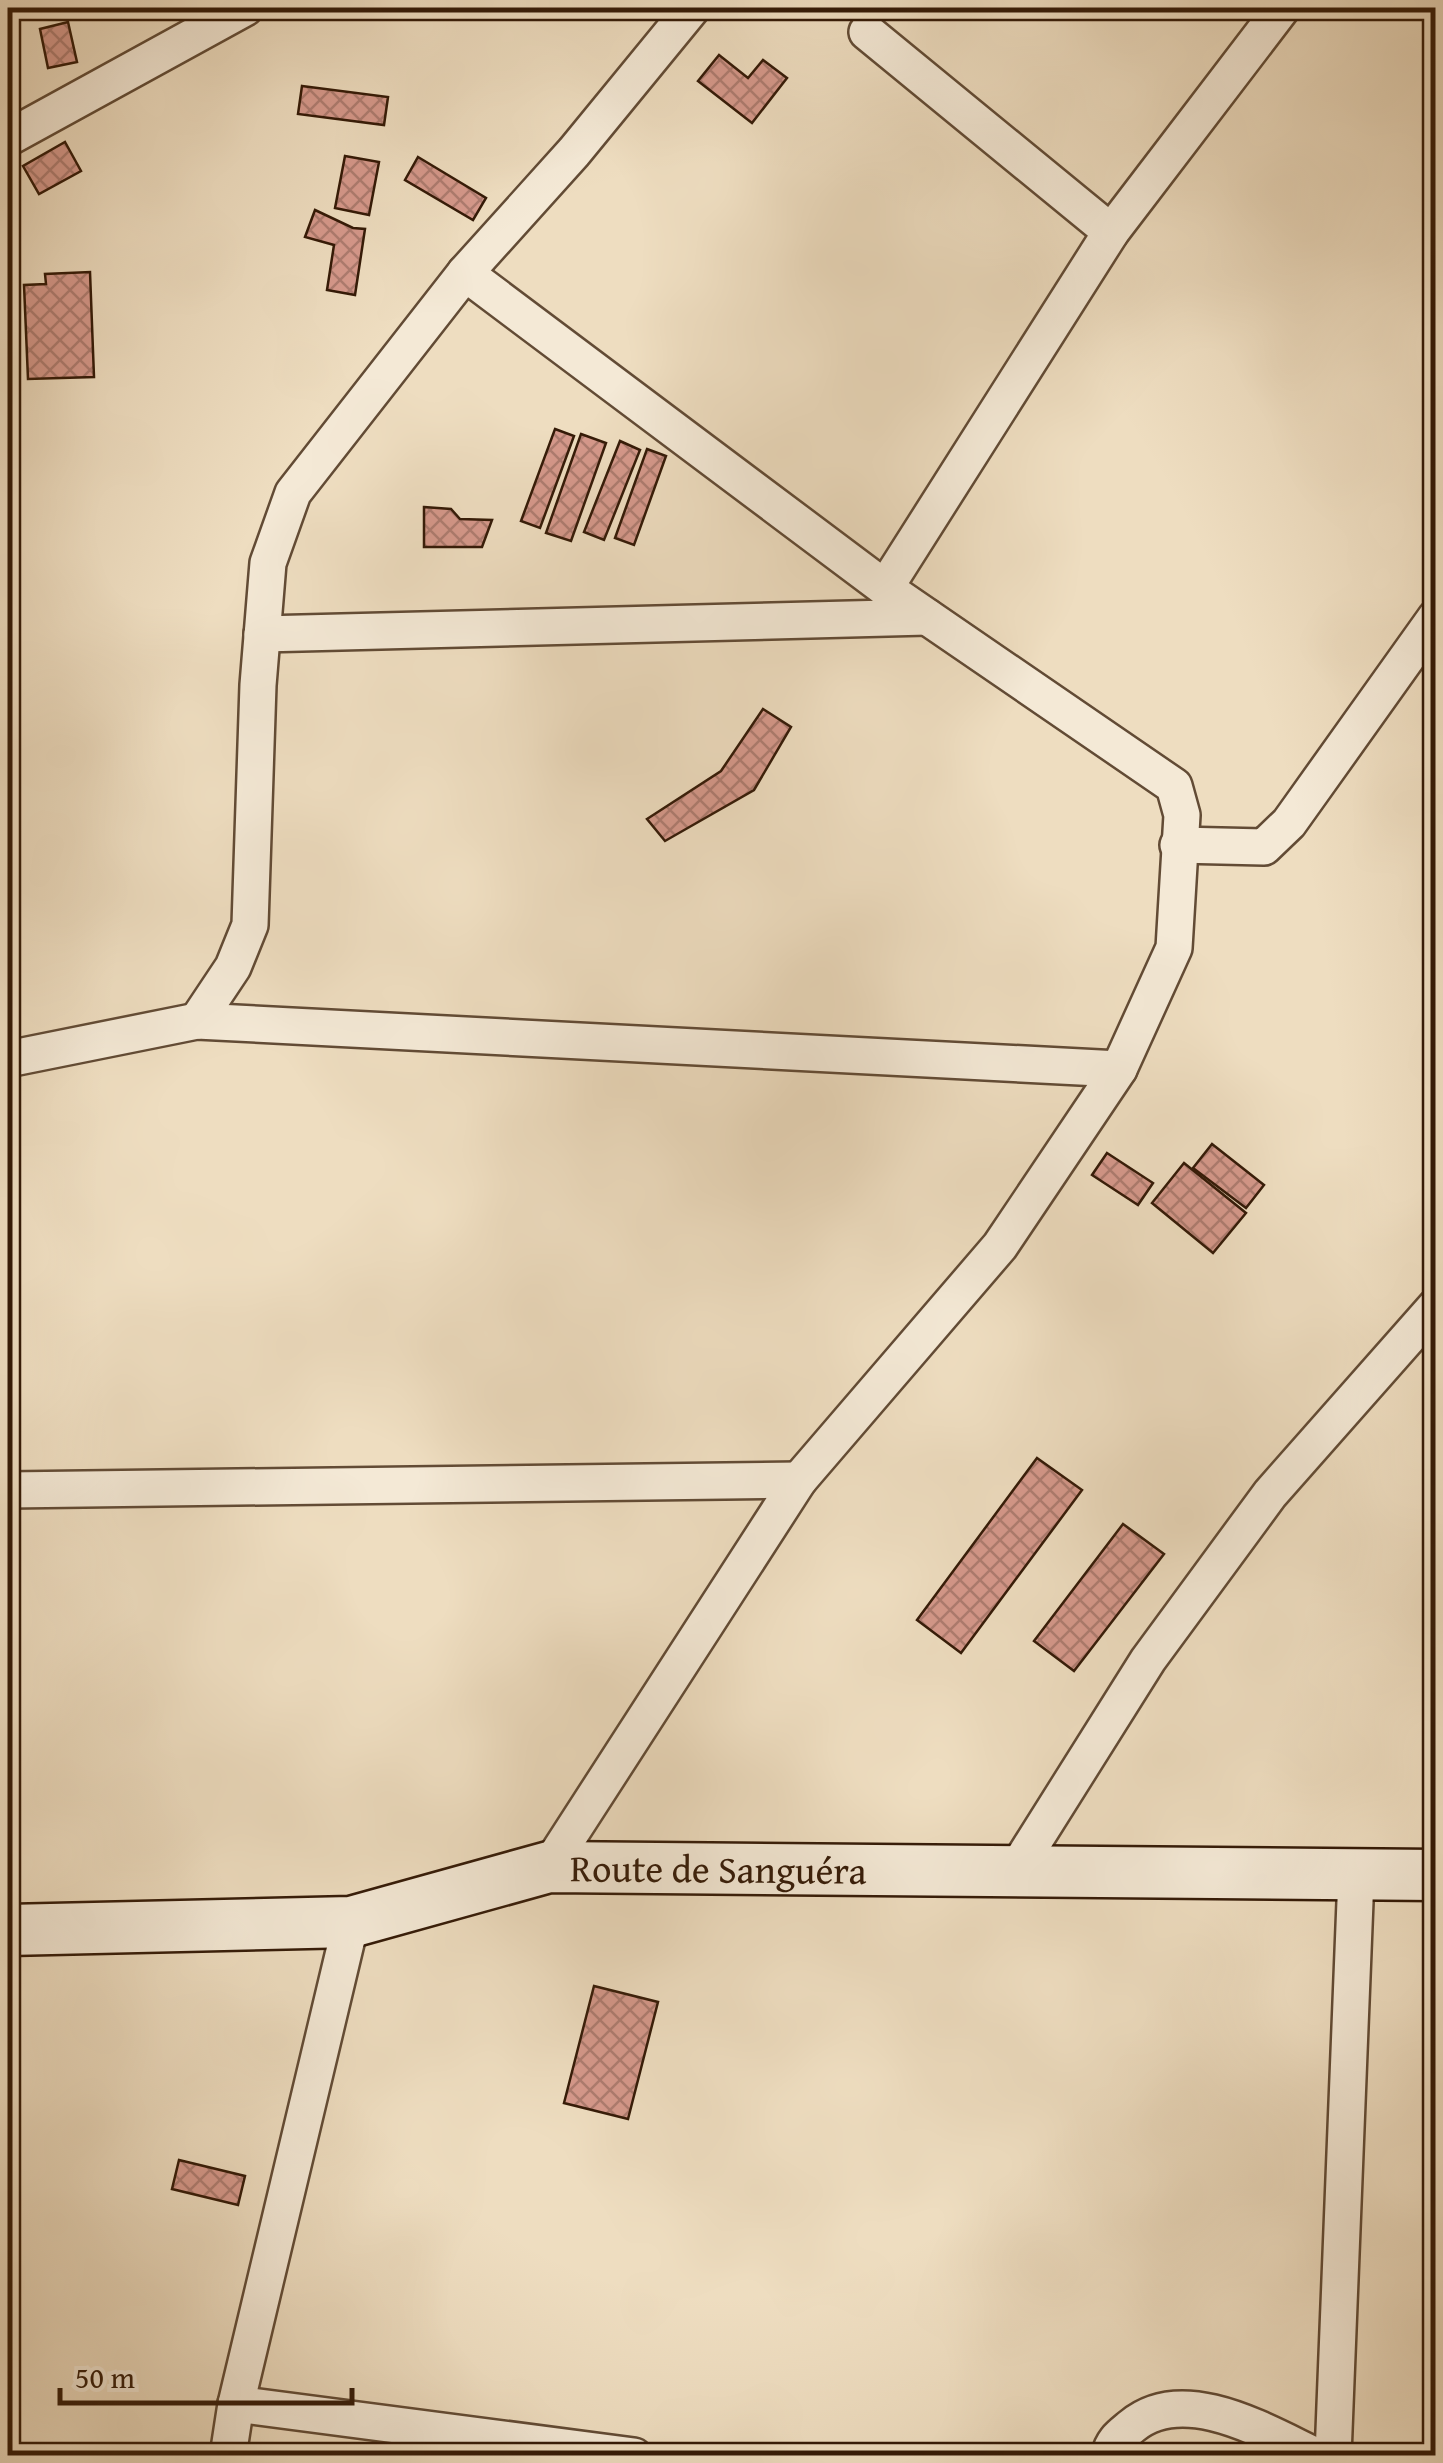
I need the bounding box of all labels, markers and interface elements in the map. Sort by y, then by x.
street label: Route de Sanguéra [570,1839,867,1898]
scale bar [60,2343,352,2405]
text: 50 m [75,2355,135,2399]

